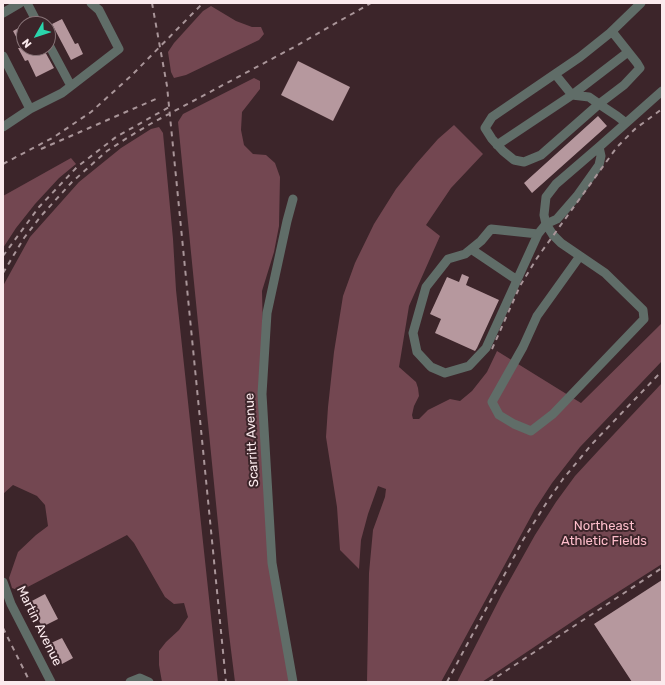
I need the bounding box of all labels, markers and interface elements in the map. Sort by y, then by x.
north arrow [16,16,56,56]
text: N [20,36,35,50]
street label: Scarritt Avenue [242,392,262,488]
park label: Northeast Athletic Fields [561,518,647,549]
street label: Martin Avenue [13,583,65,669]

